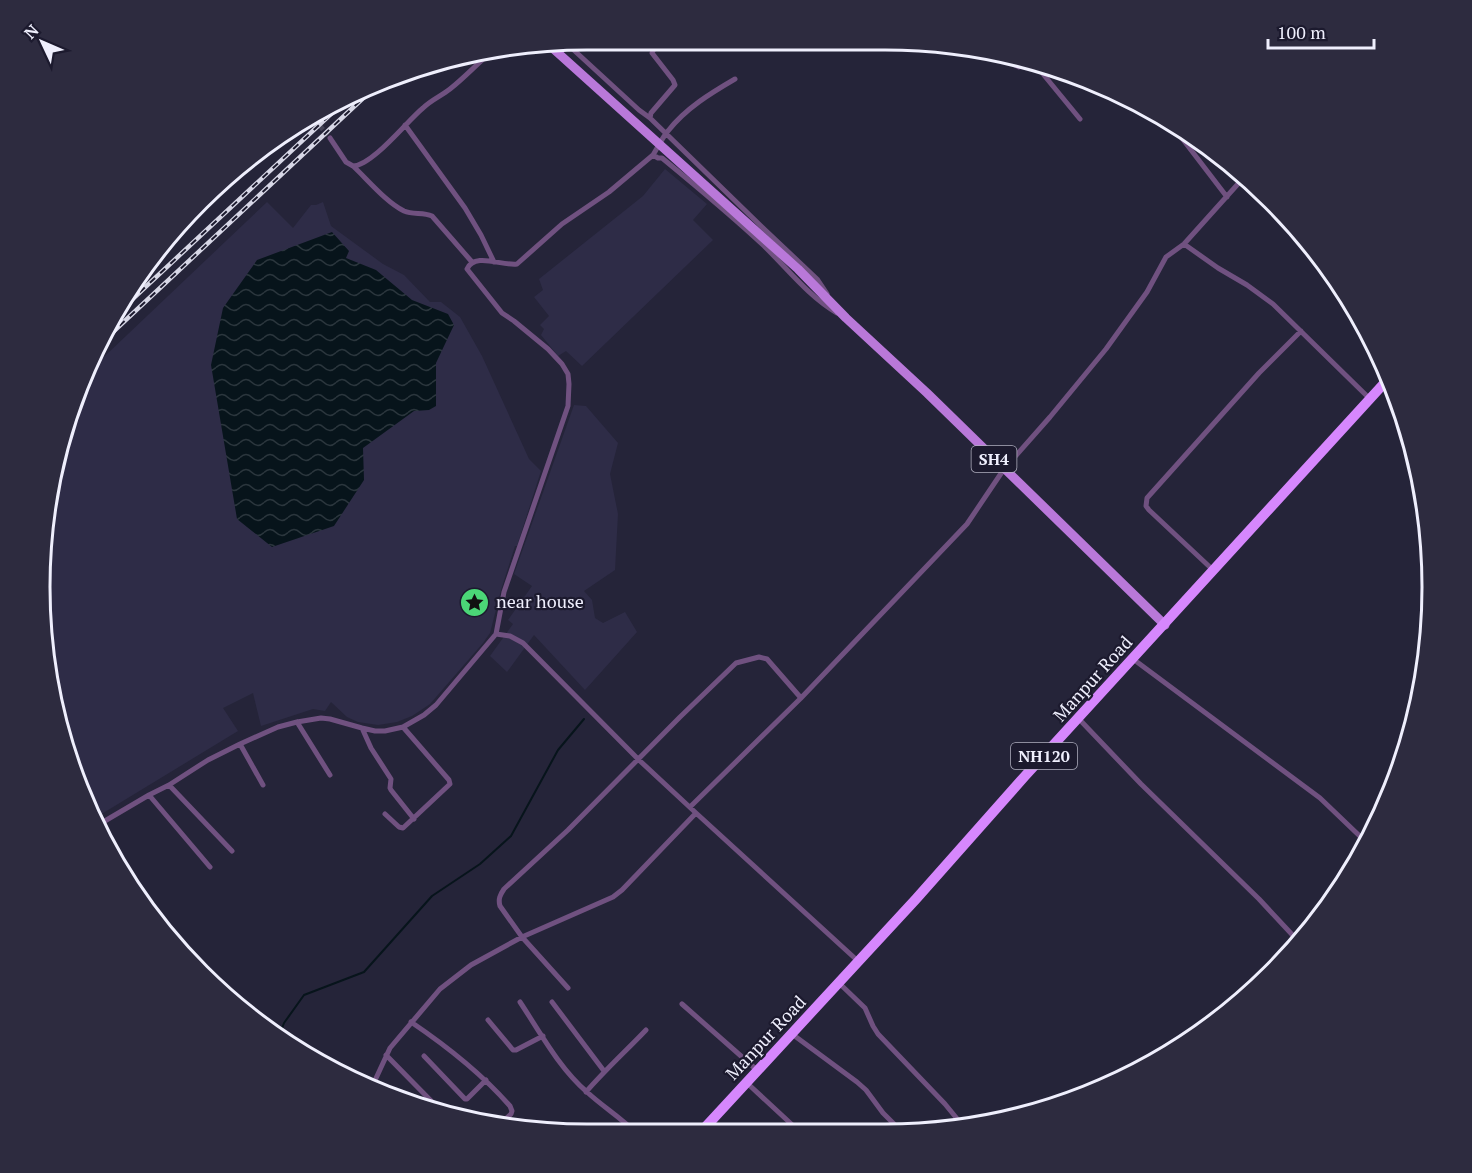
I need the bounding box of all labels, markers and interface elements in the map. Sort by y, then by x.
north arrow [12,12,72,72]
scale bar [1268,12,1374,50]
text: N [19,20,43,44]
text: 100 m [1277,20,1326,44]
road number: SH4 [972,446,1016,472]
place icon: near house [459,586,491,618]
place label: near house [496,589,584,613]
street label: Manpur Road [1047,630,1137,726]
road number: NH120 [1011,743,1077,769]
street label: Manpur Road [720,990,811,1085]

